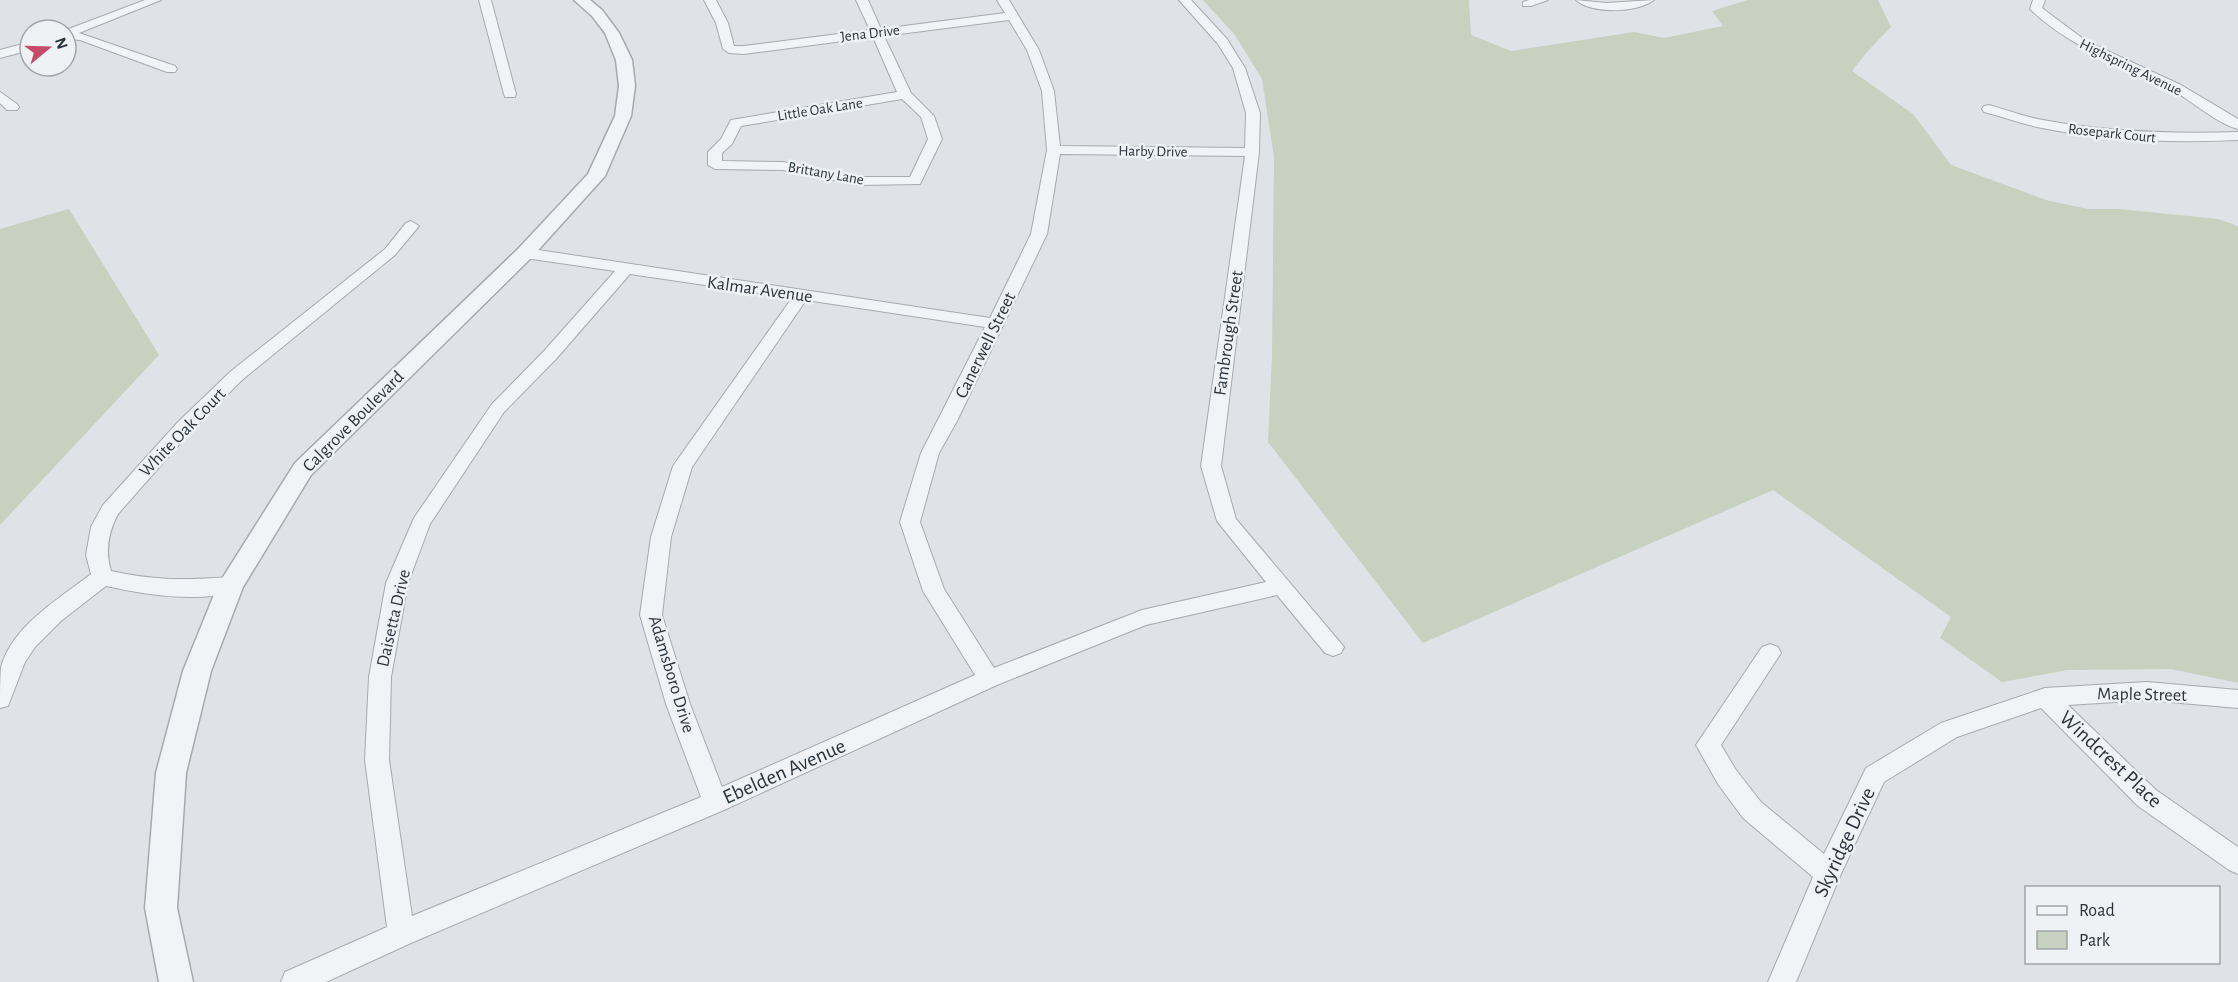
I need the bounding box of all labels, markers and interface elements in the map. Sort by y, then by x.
north arrow [18,18,78,78]
street label: Jena Drive [840,22,901,45]
text: N [52,36,71,51]
street label: Highspring Avenue [2077,36,2184,99]
street label: Little Oak Lane [776,95,864,124]
street label: Rosepark Court [2067,121,2157,146]
street label: Harby Drive [1118,143,1188,160]
street label: Brittany Lane [787,159,865,188]
street label: Fambrough Street [1211,269,1247,397]
street label: Kalmar Avenue [706,274,814,306]
street label: Canerwell Street [952,289,1019,401]
street label: Calgrove Boulevard [300,368,408,476]
street label: White Oak Court [136,385,230,481]
street label: Daisetta Drive [374,568,414,669]
street label: Adamsboro Drive [645,614,697,735]
street label: Maple Street [2097,685,2187,705]
street label: Windcrest Place [2055,707,2166,812]
street label: Ebelden Avenue [720,735,849,808]
street label: Skyridge Drive [1810,784,1879,900]
legend [2025,886,2220,964]
text: Road [2079,902,2115,920]
text: Park [2079,932,2111,950]

